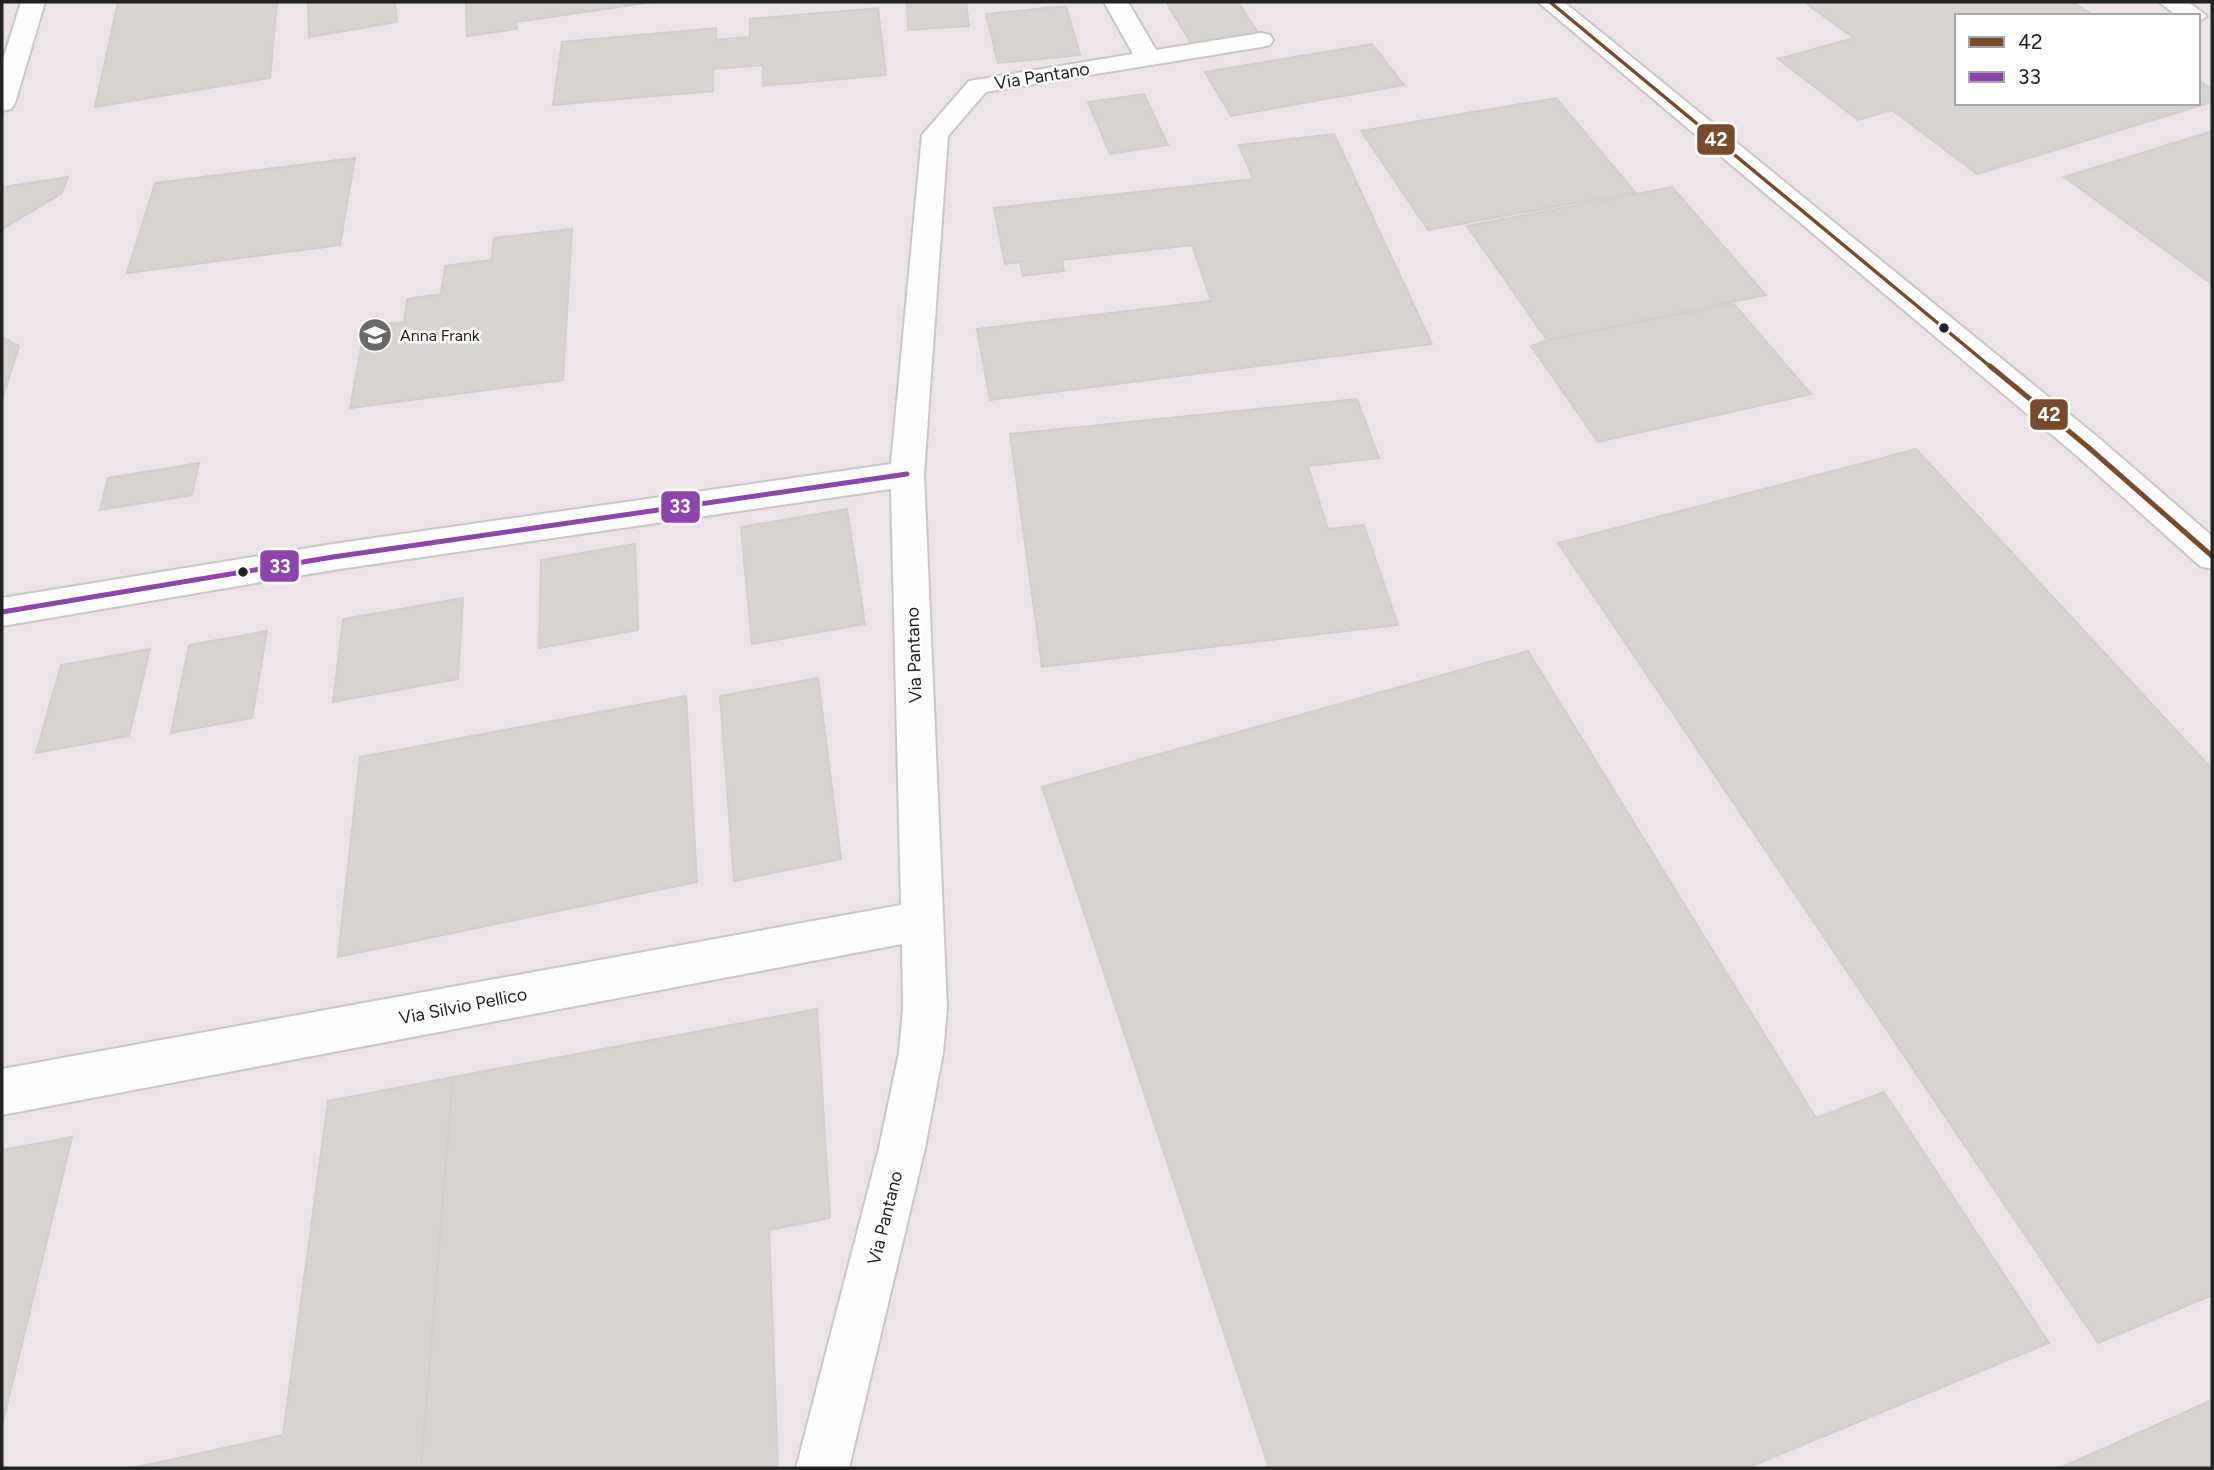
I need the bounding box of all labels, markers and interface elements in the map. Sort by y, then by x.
legend [1955,14,2200,105]
text: 42 [2018,29,2043,54]
street label: Via Pantano [993,58,1091,94]
text: 33 [2018,64,2041,89]
line badge: 42 [1696,123,1736,156]
text: 42 [1704,128,1728,151]
school or university icon: Anna Frank [356,316,394,354]
unlabelled marker [1937,321,1951,335]
place label: Anna Frank [400,326,480,345]
line badge: 42 [2029,398,2069,431]
text: 42 [2037,403,2061,426]
line badge: 33 [660,490,701,524]
text: 33 [669,495,691,518]
line badge: 33 [259,549,300,583]
text: 33 [269,555,291,578]
unlabelled marker [236,565,250,579]
street label: Via Pantano [901,607,927,703]
street label: Via Silvio Pellico [397,983,529,1029]
street label: Via Pantano [863,1169,907,1267]

